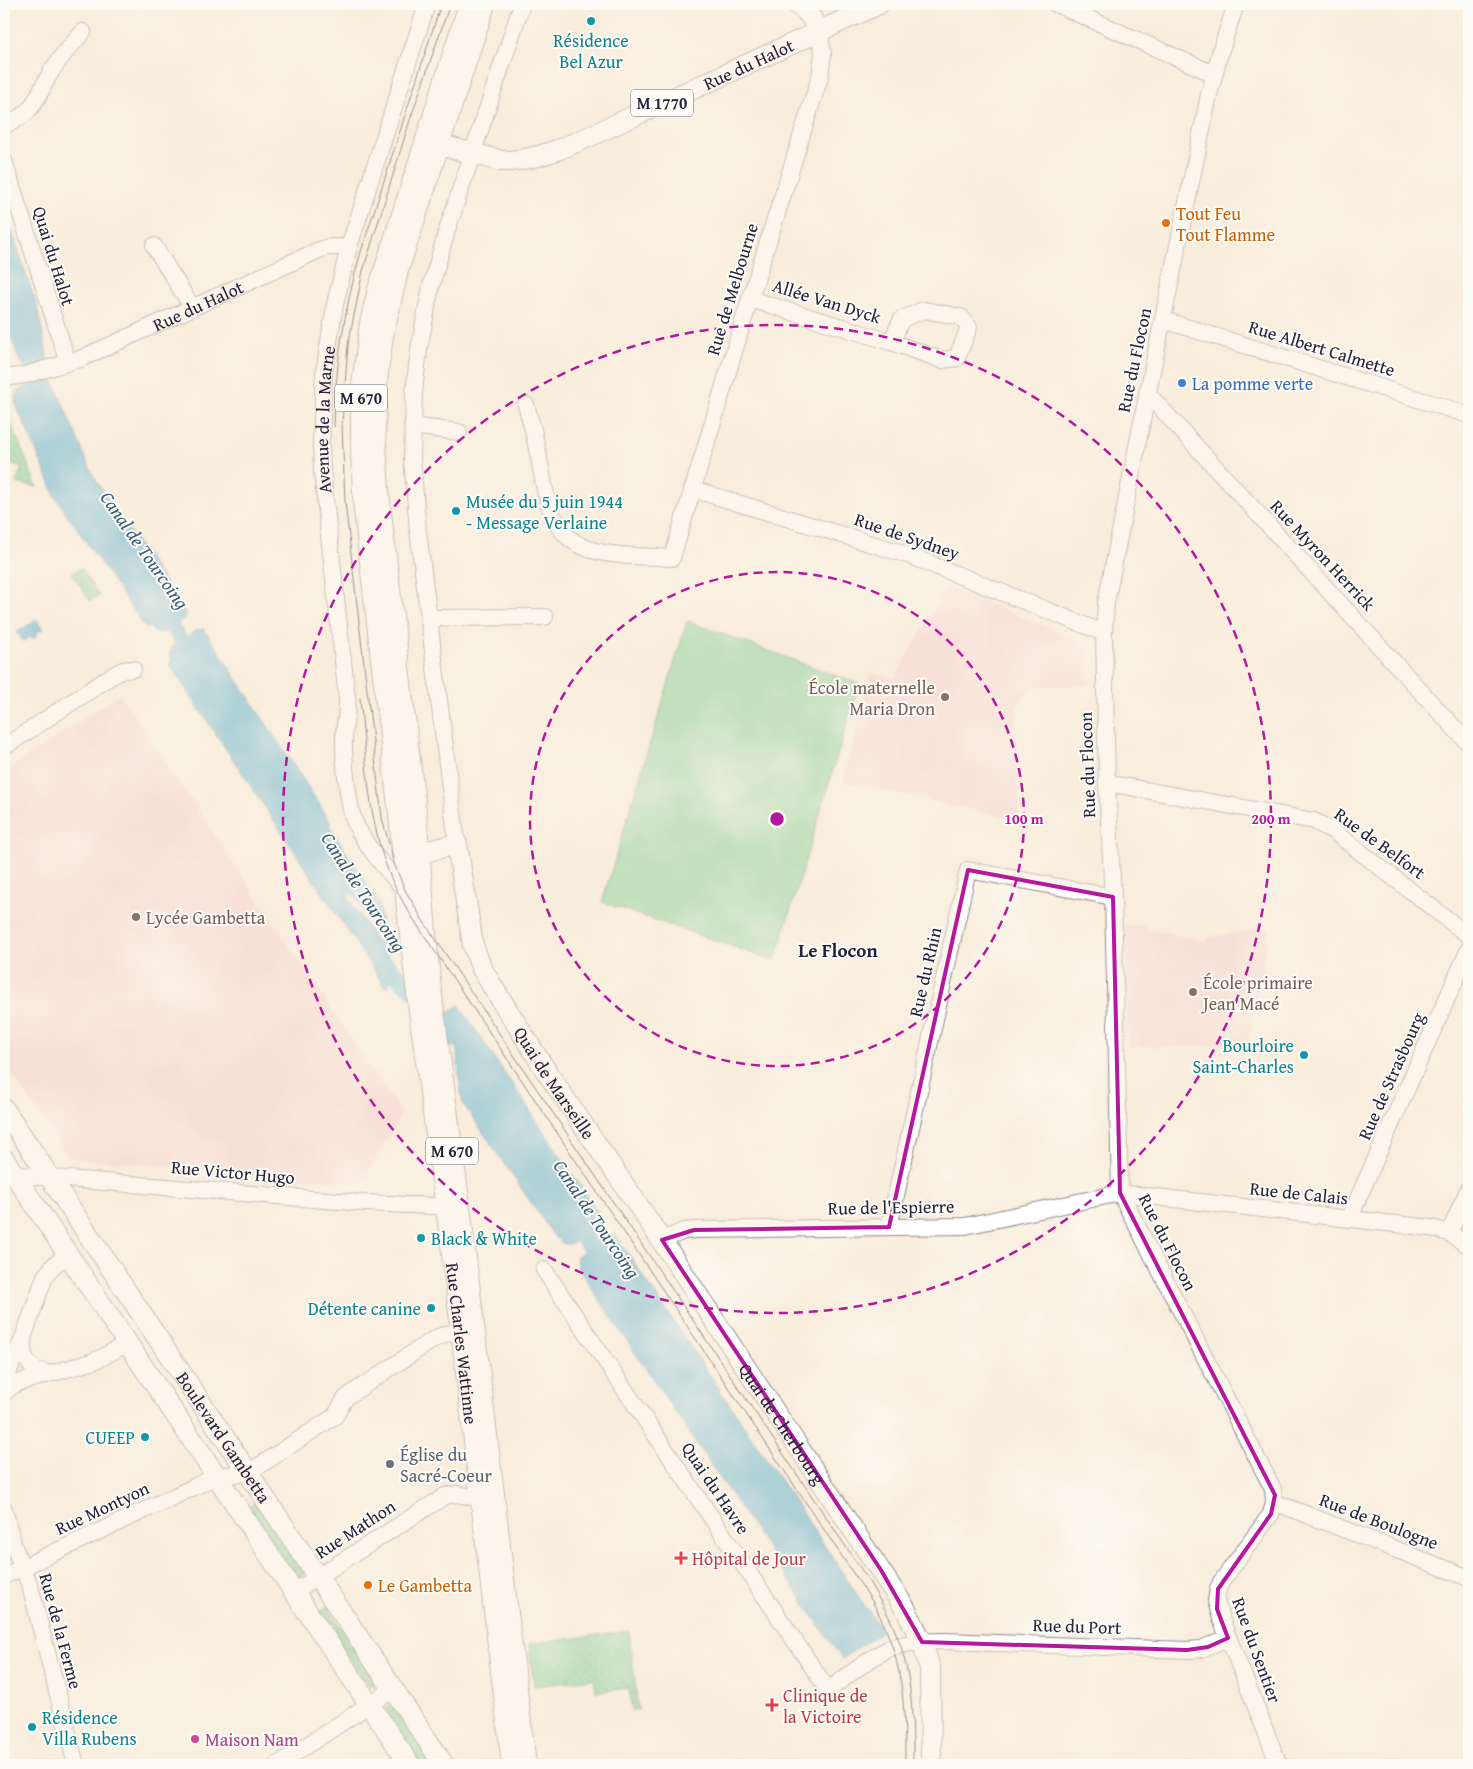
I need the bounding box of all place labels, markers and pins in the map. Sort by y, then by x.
marker: Résidence Bel Azur [585,15,597,27]
place label: Résidence Bel Azur [553,27,629,75]
place label: Tout Feu Tout Flamme [1176,200,1275,248]
marker: Tout Feu Tout Flamme [1160,217,1172,229]
place label: La pomme verte [1192,370,1313,397]
marker: La pomme verte [1176,377,1188,389]
place label: Musée du 5 juin 1944 - Message Verlaine [466,488,623,536]
marker: Musée du 5 juin 1944 - Message Verlaine [450,505,462,517]
place label: École maternelle Maria Dron [809,674,935,722]
marker: École maternelle Maria Dron [939,691,951,703]
centre of rings [768,810,786,828]
place label: Lycée Gambetta [146,904,266,931]
marker: Lycée Gambetta [130,911,142,923]
place label: École primaire Jean Macé [1201,969,1313,1017]
marker: École primaire Jean Macé [1187,986,1199,998]
place label: Bourloire Saint-Charles [1193,1032,1294,1080]
marker: Bourloire Saint-Charles [1298,1049,1310,1061]
place label: Black & White [431,1225,537,1252]
marker: Black & White [415,1232,427,1244]
place label: Détente canine [308,1295,421,1322]
marker: Détente canine [425,1302,437,1314]
place label: CUEEP [85,1424,135,1451]
marker: CUEEP [139,1431,151,1443]
place label: Église du Sacré-Coeur [400,1441,492,1489]
marker: Église du Sacré-Coeur [384,1458,396,1470]
place label: Hôpital de Jour [692,1545,806,1572]
marker: Hôpital de Jour [674,1551,688,1565]
place label: Le Gambetta [378,1572,472,1599]
marker: Le Gambetta [362,1579,374,1591]
place label: Clinique de la Victoire [783,1682,868,1730]
marker: Clinique de la Victoire [765,1698,779,1712]
place label: Résidence Villa Rubens [42,1704,137,1752]
marker: Résidence Villa Rubens [26,1721,38,1733]
place label: Maison Nam [205,1726,299,1753]
marker: Maison Nam [189,1733,201,1745]

